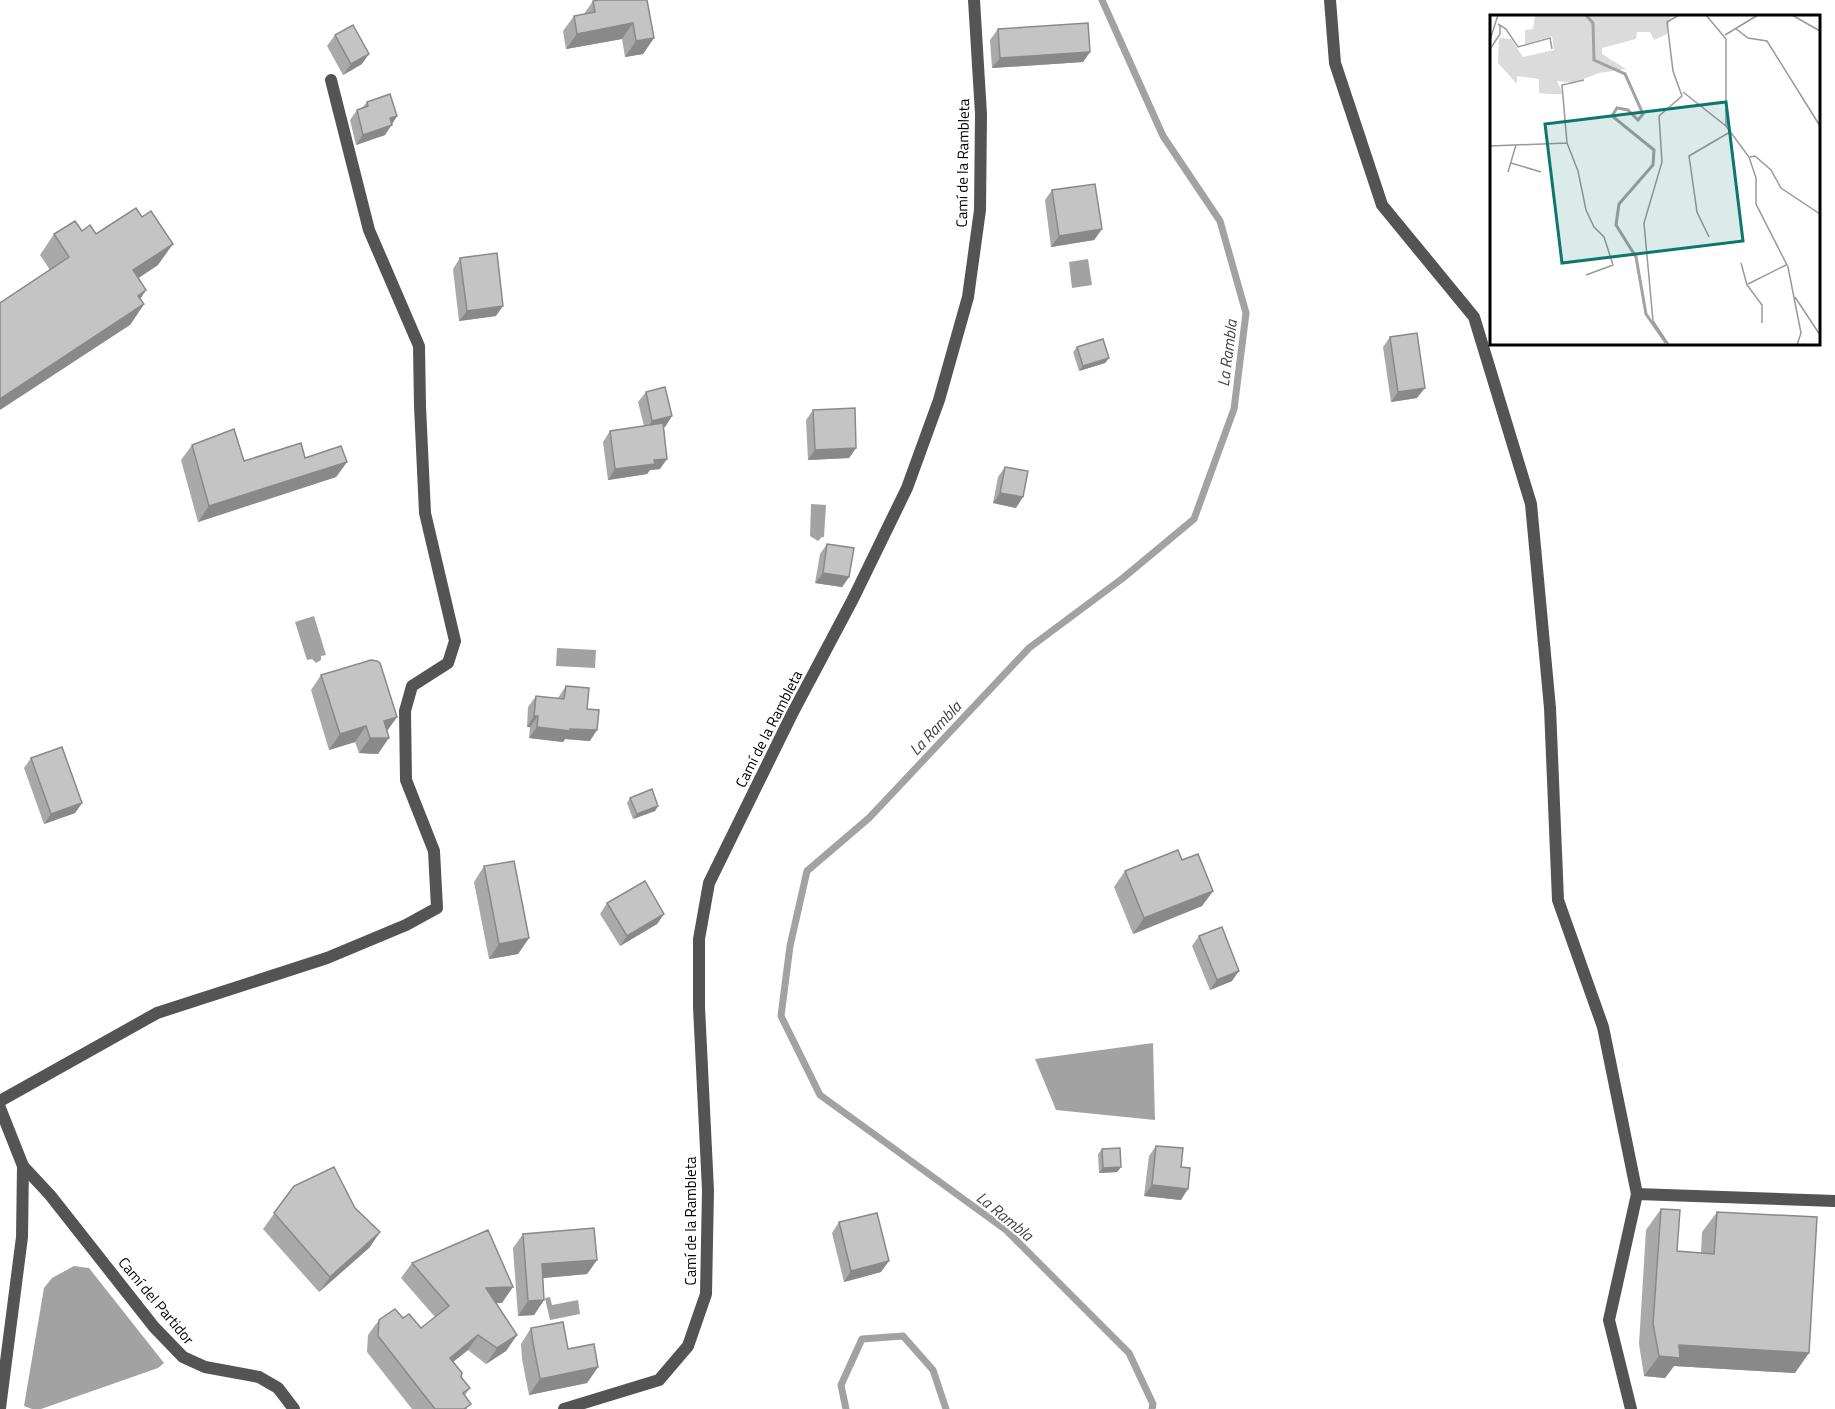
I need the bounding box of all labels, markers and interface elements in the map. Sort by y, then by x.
inset map [1490,15,1820,345]
street label: Camí de la Rambleta [950,98,975,228]
water label: La Rambla [1211,317,1243,388]
street label: Camí de la Rambleta [729,666,808,791]
water label: La Rambla [903,695,967,761]
street label: Camí de la Rambleta [679,1156,702,1285]
water label: La Rambla [971,1186,1039,1247]
street label: Camí del Partidor [113,1252,200,1350]

